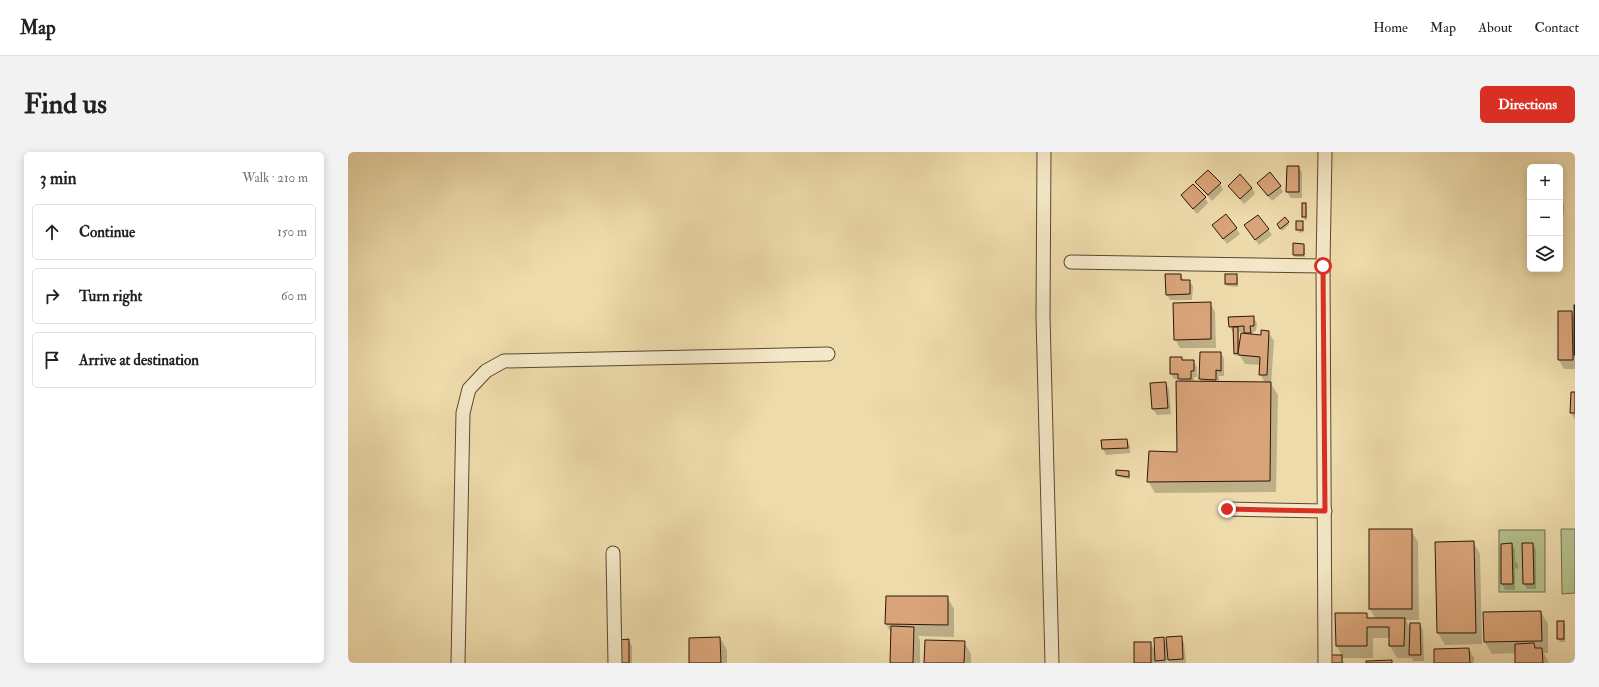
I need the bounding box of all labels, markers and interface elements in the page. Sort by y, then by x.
text: Map [20,16,56,40]
text: Home [1373,19,1408,36]
text: Map [1430,19,1456,36]
text: About [1478,19,1512,36]
text: Contact [1534,19,1579,36]
button: Directions [1480,86,1575,123]
text: Find us [24,87,107,122]
map controls [1527,164,1563,272]
button: + [1527,164,1563,200]
text: 3 min [40,168,77,189]
text: Walk · 210 m [242,170,308,186]
button: − [1527,200,1563,236]
icon: ahead [41,221,63,243]
text: Continue [79,223,135,242]
text: 150 m [277,224,307,240]
button: layers [1527,236,1563,272]
route start [1314,257,1332,275]
icon: right [41,285,63,307]
text: Turn right [79,287,142,306]
text: 60 m [281,288,307,304]
icon: arrive [41,349,63,371]
text: Arrive at destination [79,351,199,370]
route end [1218,500,1236,518]

